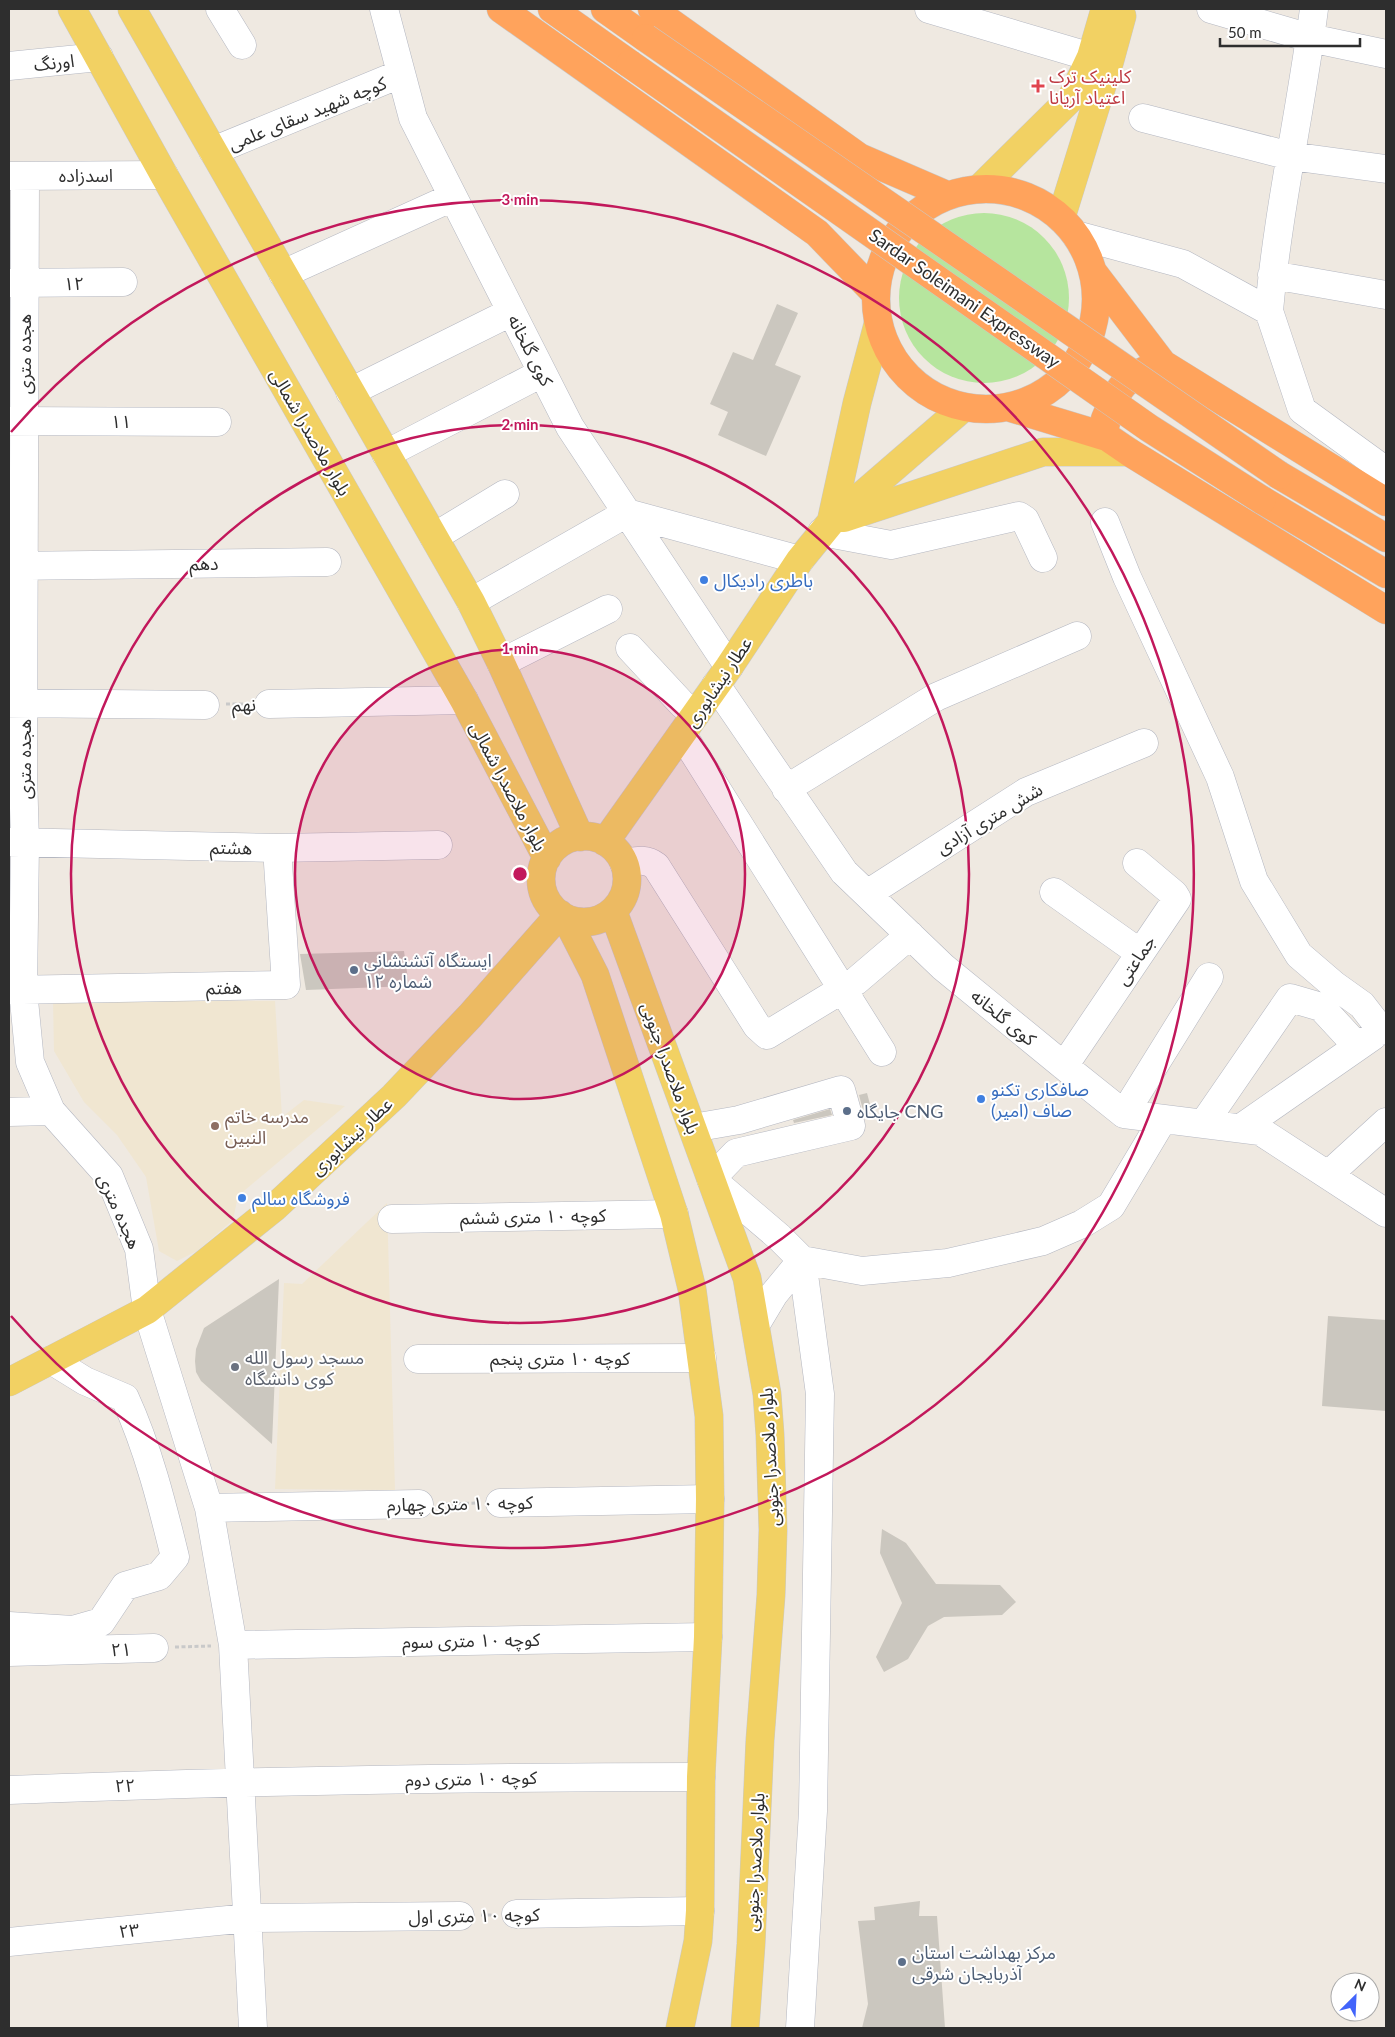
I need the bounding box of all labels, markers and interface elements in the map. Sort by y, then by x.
scale bar [1220,15,1360,47]
text: 50 m [1228,23,1262,41]
street label: اورنگ [33,49,76,76]
place label: کلینیک ترک اعتیاد آریانا [1049,65,1132,109]
street label: کوچه شهید سقای علمی [225,71,390,156]
marker: کلینیک ترک اعتیاد آریانا [1031,79,1045,93]
street label: اسدزاده [59,164,113,187]
text: 3 min [501,190,539,208]
street label: Sardar Soleimani Expressway [865,224,1065,373]
street label: ۱۲ [64,272,84,294]
street label: کوی گلخانه [503,311,559,390]
street label: هجده متری [13,314,36,394]
street label: بلوار ملاصدرا شمالی [265,365,356,500]
street label: ۱۱ [111,410,131,432]
text: 2 min [501,415,539,433]
street label: دهم [189,552,219,577]
place label: باطری رادیکال [714,569,813,592]
marker: باطری رادیکال [698,574,710,586]
street label: عطار نیشابوری [680,633,757,732]
text: 1 min [501,639,539,657]
street label: نهم [232,693,256,718]
street label: بلوار ملاصدرا شمالی [465,718,552,855]
street label: هجده متری [13,719,36,799]
street label: شش متری آزادی [932,778,1047,859]
street label: هشتم [210,836,252,861]
centre of rings [511,865,529,883]
street label: جماعتی [1110,931,1160,990]
place label: ایستگاه آتشنشانی شماره ۱۲ [364,949,492,993]
marker: ایستگاه آتشنشانی شماره ۱۲ [348,964,360,976]
street label: هفتم [206,976,242,1001]
street label: کوی گلخانه [966,984,1041,1051]
street label: بلوار ملاصدرا جنوبی [636,999,705,1137]
place label: صافکاری تکنو صاف (امیر) [991,1078,1089,1122]
street label: عطار نیشابوری [305,1092,397,1180]
marker: صافکاری تکنو صاف (امیر) [975,1093,987,1105]
place label: جایگاه CNG [857,1100,943,1122]
place label: مدرسه خاتم النبین [225,1105,309,1149]
marker: جایگاه CNG [841,1105,853,1117]
marker: مدرسه خاتم النبین [209,1120,221,1132]
street label: هجده متری [93,1170,146,1253]
place label: فروشگاه سالم [252,1187,350,1212]
marker: فروشگاه سالم [236,1192,248,1204]
street label: کوچه ۱۰ متری ششم [460,1204,607,1231]
place label: مسجد رسول الله کوی دانشگاه [245,1346,364,1390]
street label: کوچه ۱۰ متری پنجم [490,1347,630,1372]
marker: مسجد رسول الله کوی دانشگاه [229,1361,241,1373]
street label: بلوار ملاصدرا جنوبی [754,1387,785,1527]
street label: کوچه ۱۰ متری چهارم [387,1491,534,1519]
street label: کوچه ۱۰ متری سوم [402,1628,541,1656]
street label: ۲۱ [110,1638,132,1660]
street label: کوچه ۱۰ متری دوم [405,1766,538,1794]
street label: ۲۲ [114,1774,136,1796]
street label: بلوار ملاصدرا جنوبی [739,1792,770,1932]
street label: کوچه ۱۰ متری اول [408,1903,541,1928]
street label: ۲۳ [118,1918,140,1942]
place label: مرکز بهداشت استان آذربایجان شرقی [912,1941,1056,1985]
marker: مرکز بهداشت استان آذربایجان شرقی [896,1956,908,1968]
north arrow [1330,1972,1380,2022]
text: N [1352,1975,1369,1995]

